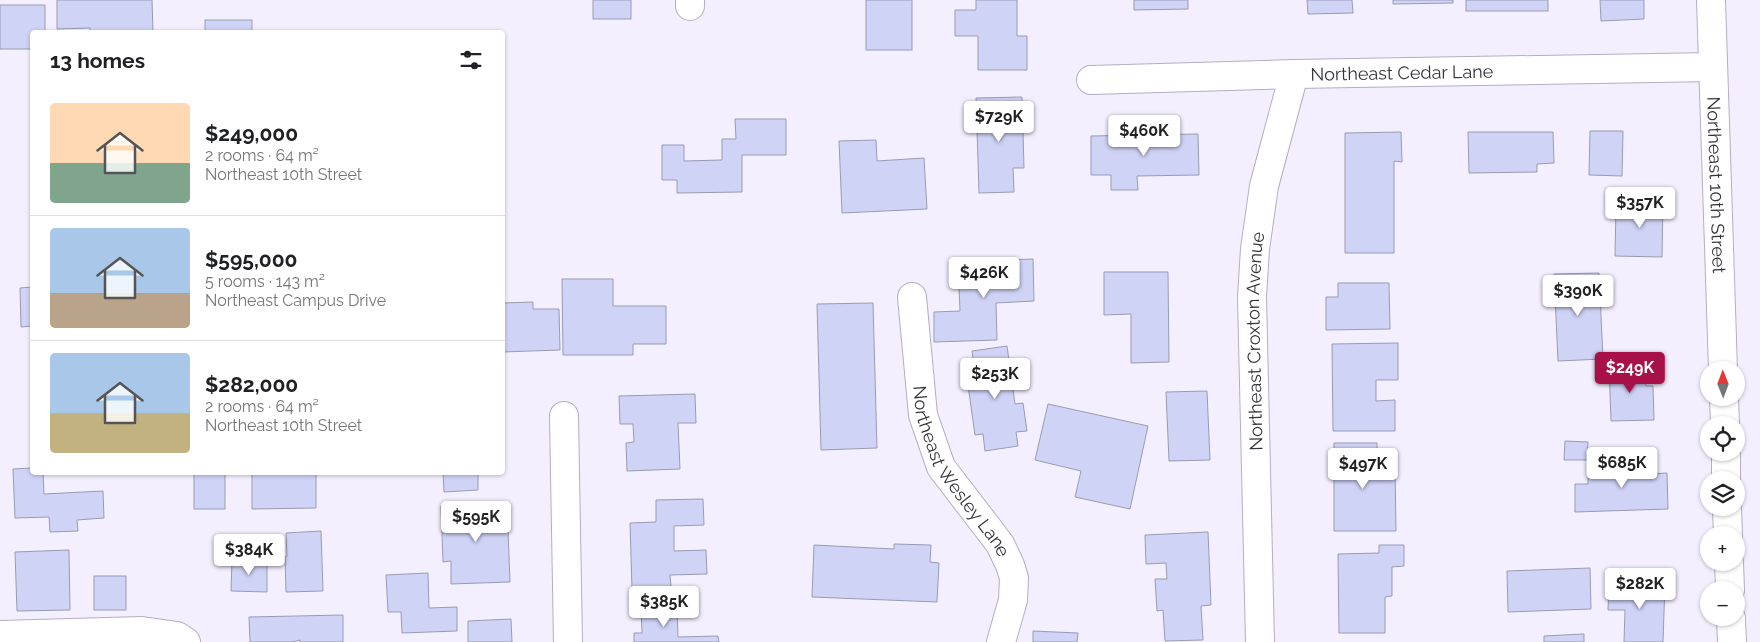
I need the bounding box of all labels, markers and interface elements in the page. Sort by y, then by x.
icon: filters [457,46,485,74]
text: 13 homes [50,48,145,73]
street label: Northeast Cedar Lane [1310,60,1494,84]
street label: Northeast 10th Street [1704,96,1730,274]
pin: $729K [964,100,1034,143]
text: $729K [975,107,1023,126]
pin: $460K [1109,114,1179,157]
text: $249,000 [205,121,298,146]
text: $460K [1119,121,1169,140]
icon: home [90,123,150,183]
text: 2 rooms · 64 m² [205,146,319,165]
text: Northeast 10th Street [205,165,362,184]
pin: $357K [1605,186,1675,229]
text: $357K [1616,193,1664,212]
street label: Northeast Croxton Avenue [1241,230,1268,451]
text: $595,000 [205,247,298,272]
icon: home [90,248,150,308]
pin: $426K [949,256,1019,299]
text: $426K [960,263,1008,282]
text: 5 rooms · 143 m² [205,272,325,291]
pin: $390K [1543,274,1613,317]
text: $390K [1554,281,1602,300]
text: Northeast Campus Drive [205,291,386,310]
pin: $249K [1595,352,1665,394]
pin: $253K [960,358,1030,400]
text: $249K [1606,358,1654,377]
north arrow [1700,361,1745,406]
map controls [1700,361,1745,626]
text: $253K [971,364,1019,383]
text: $282,000 [205,372,298,397]
icon: home [90,373,150,433]
street label: Northeast Wesley Lane [910,385,1015,560]
text: 2 rooms · 64 m² [205,397,319,416]
text: Northeast 10th Street [205,416,362,435]
button: locate [1700,416,1745,461]
pin: $685K [1587,446,1657,489]
pin: $497K [1328,448,1398,490]
text: $685K [1597,453,1647,472]
text: $497K [1339,454,1387,473]
button: layers [1700,471,1745,516]
pin: $595K [441,500,511,543]
text: $595K [452,507,500,526]
button: + [1700,526,1745,571]
pin: $384K [214,534,284,576]
text: $384K [225,540,273,559]
pin: $282K [1605,568,1675,610]
text: $282K [1616,574,1664,593]
button: − [1700,581,1745,626]
pin: $385K [629,586,699,628]
text: $385K [640,592,688,611]

